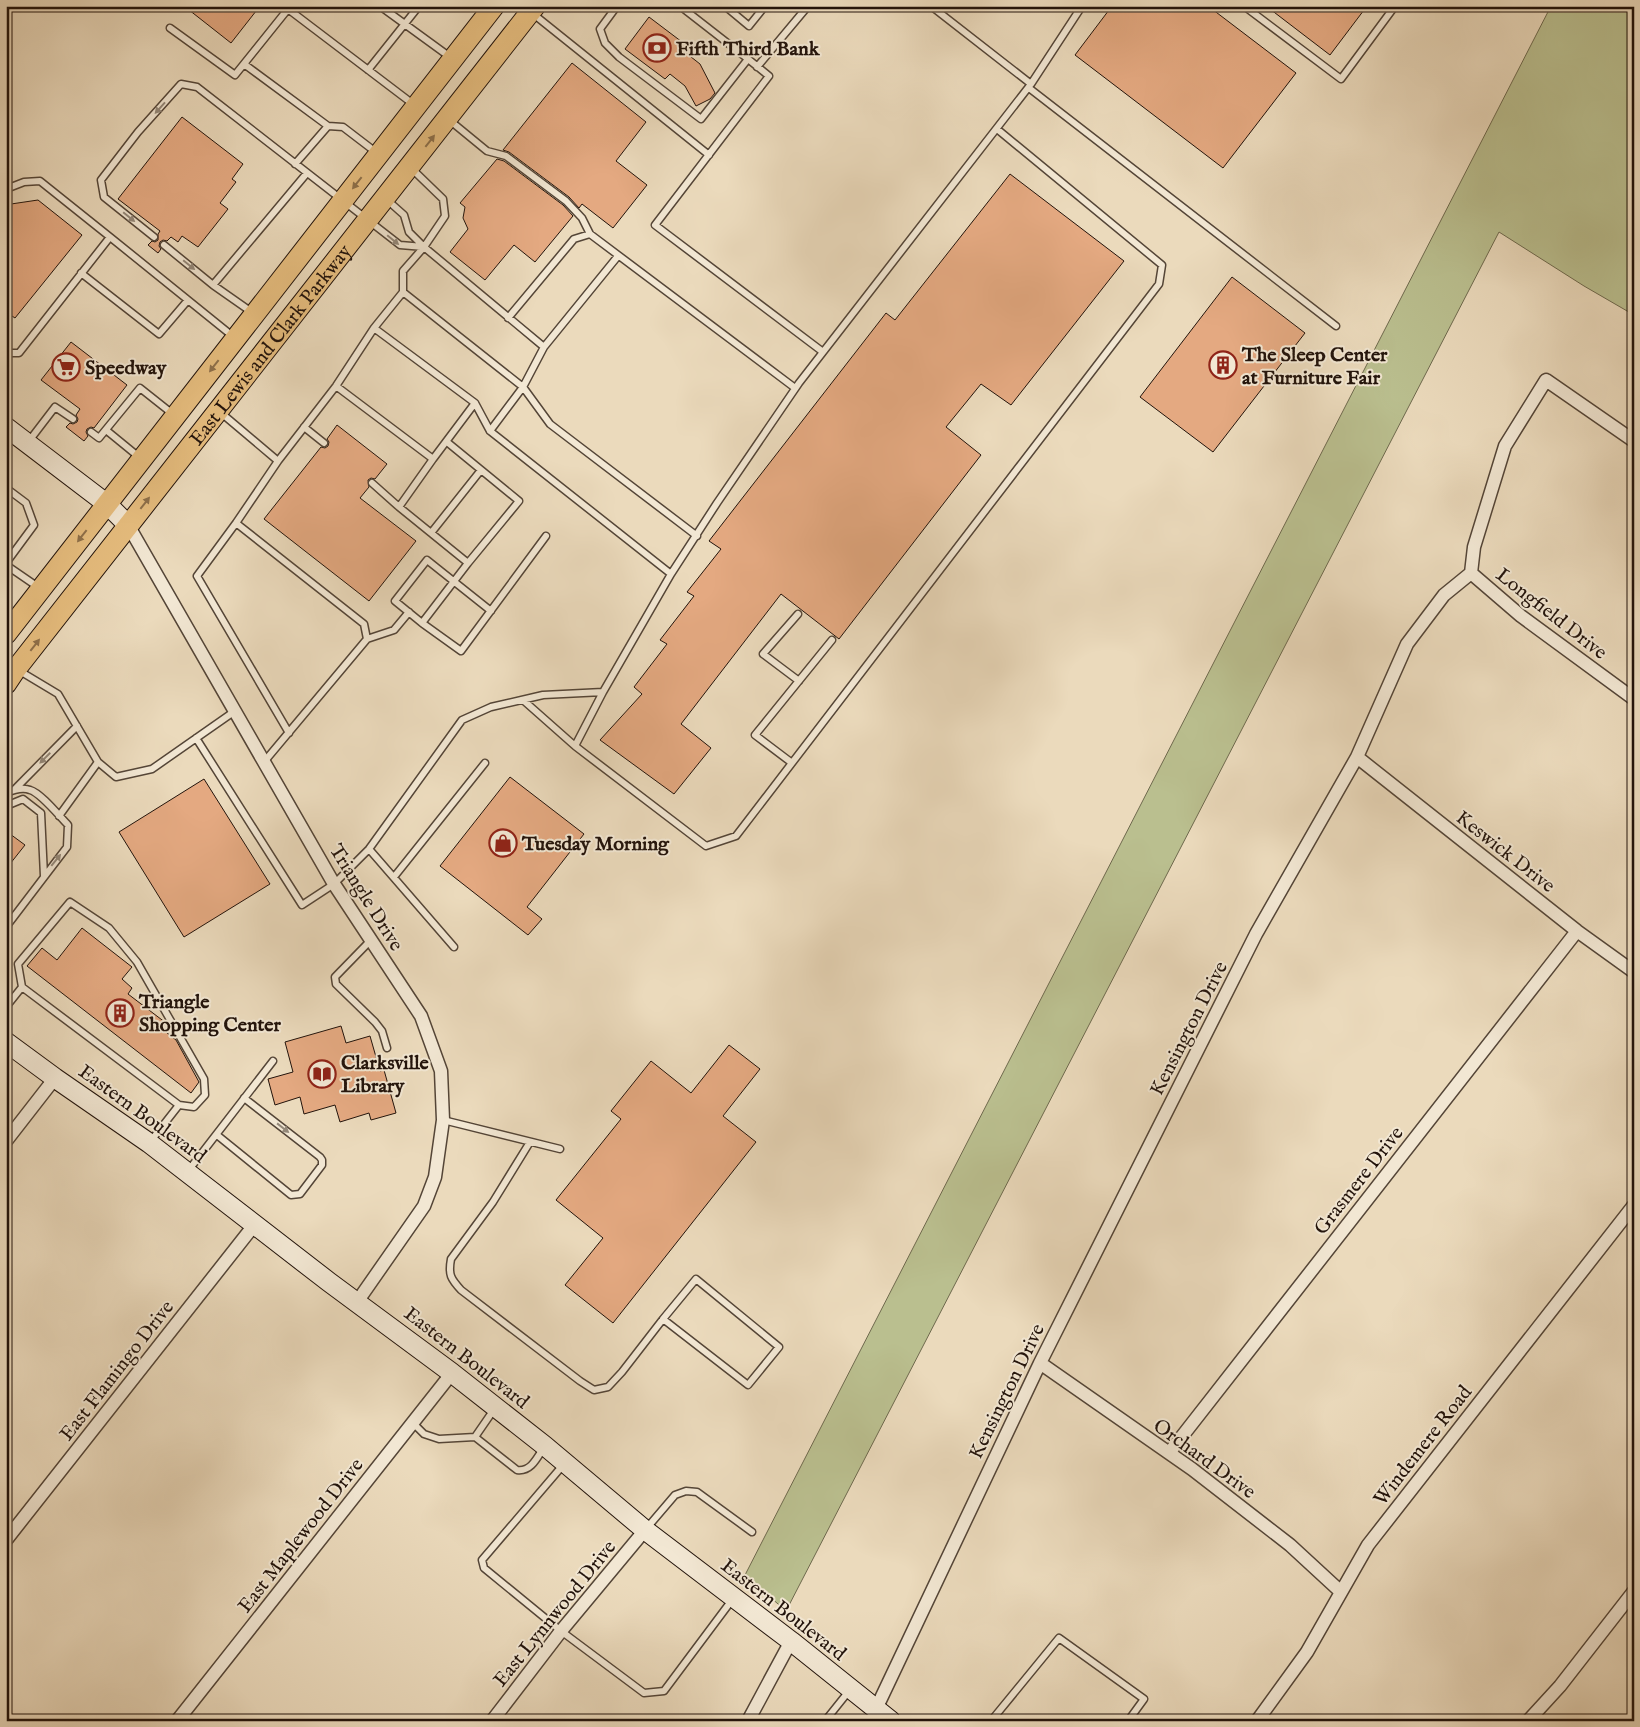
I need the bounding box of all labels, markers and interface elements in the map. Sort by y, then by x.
bank icon: Fifth Third Bank [642,33,672,63]
place label: Fifth Third Bank [676,37,821,62]
one-way arrow [154,102,166,114]
one-way arrow [424,135,435,148]
one-way arrow [351,176,362,189]
one-way arrow [123,212,136,223]
one-way arrow [387,234,400,245]
street label: East Lewis and Clark Parkway [185,240,358,451]
one-way arrow [182,260,195,271]
place label: The Sleep Center at Furniture Fair [1241,343,1388,391]
building icon: The Sleep Center at Furniture Fair [1208,350,1238,380]
supermarket icon: Speedway [51,352,81,382]
place label: Speedway [85,356,168,381]
one-way arrow [208,360,219,373]
one-way arrow [140,497,151,510]
one-way arrow [77,529,87,543]
street label: Longfield Drive [1490,563,1612,665]
one-way arrow [29,639,40,652]
one-way arrow [40,752,52,764]
street label: Keswick Drive [1450,806,1560,899]
shop icon: Tuesday Morning [488,828,518,858]
place label: Tuesday Morning [521,832,670,857]
street label: Triangle Drive [323,840,408,956]
one-way arrow [51,854,62,867]
street label: Kensington Drive [1145,957,1234,1100]
place label: Triangle Shopping Center [138,990,282,1038]
building icon: Triangle Shopping Center [105,998,135,1028]
place label: Clarksville Library [341,1051,430,1099]
street label: Eastern Boulevard [73,1059,211,1169]
library icon: Clarksville Library [307,1059,337,1089]
street label: Grasmere Drive [1309,1122,1409,1240]
one-way arrow [276,1123,289,1134]
street label: East Flamingo Drive [55,1296,180,1446]
street label: Eastern Boulevard [398,1301,534,1415]
street label: Kensington Drive [964,1320,1051,1463]
street label: Windemere Road [1369,1381,1478,1511]
street label: Orchard Drive [1148,1414,1260,1505]
street label: East Maplewood Drive [233,1453,369,1618]
street label: East Lynnwood Drive [488,1535,622,1692]
street label: Eastern Boulevard [715,1553,851,1667]

